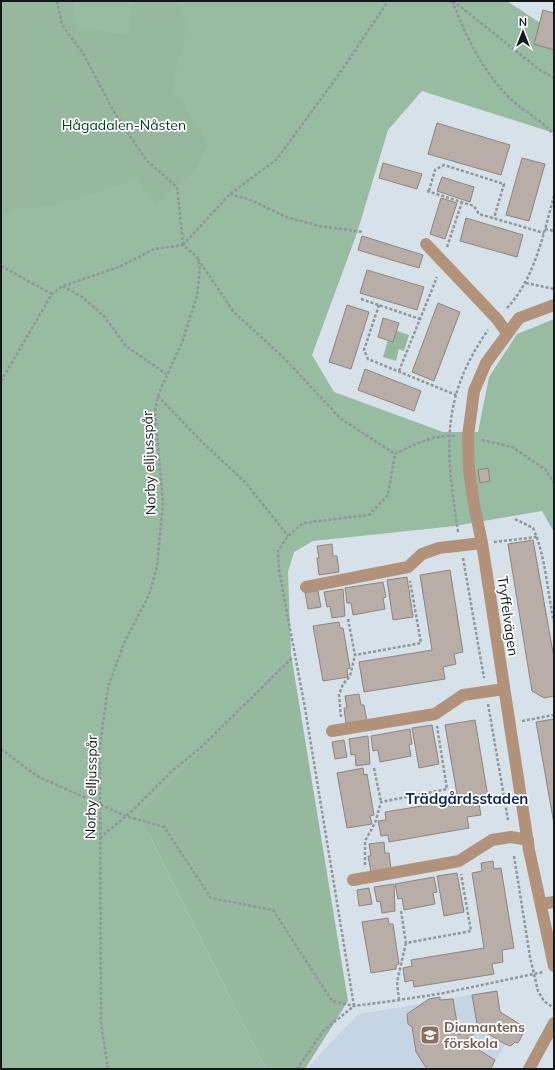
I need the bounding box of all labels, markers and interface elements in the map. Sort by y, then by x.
north arrow [503,12,543,52]
text: N [519,15,527,29]
park label: Hågadalen-Nåsten [62,116,186,134]
street label: Norby elljusspår [138,410,160,515]
street label: Tryffelvägen [493,575,523,657]
street label: Norby elljusspår [81,734,101,839]
district label: Trädgårdsstaden [406,789,528,808]
place label: Diamantens förskola [444,1018,525,1052]
school or university icon: Diamantens förskola [419,1024,441,1046]

